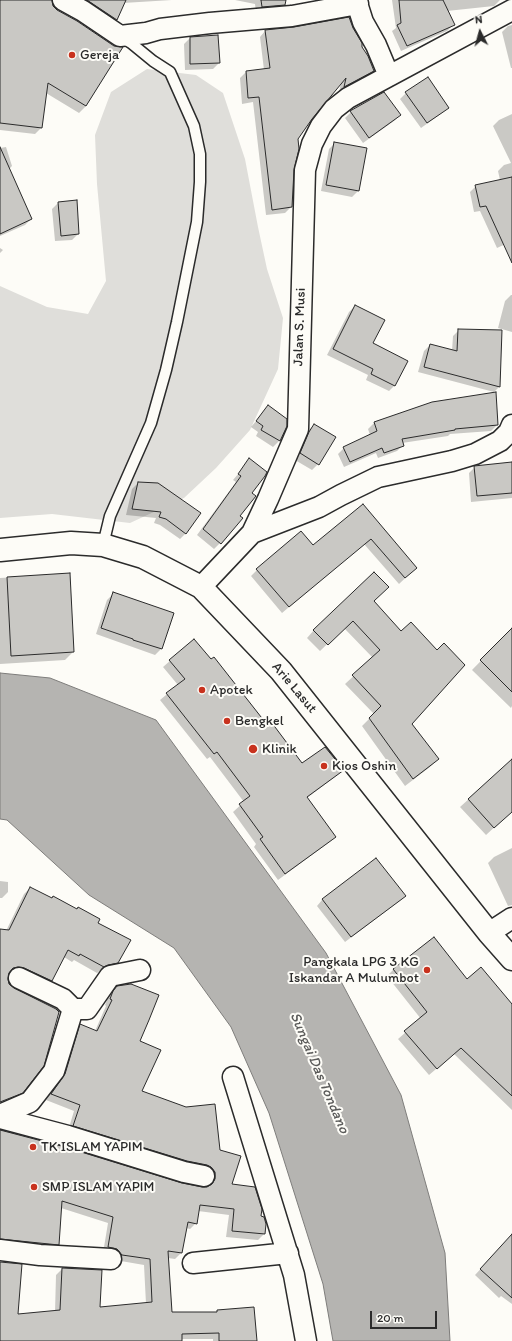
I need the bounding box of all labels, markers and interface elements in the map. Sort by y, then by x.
north arrow [460,12,500,52]
text: N [474,13,483,26]
place label: Gereja [80,47,119,63]
marker: Gereja [67,50,77,60]
street label: Jalan S. Musi [290,288,310,366]
street label: Arie Lasut [268,659,320,717]
place label: Apotek [210,682,253,698]
marker: Apotek [197,685,207,695]
place label: Bengkel [235,713,284,729]
marker: Bengkel [222,716,232,726]
place label: Klinik [262,741,297,757]
marker: Klinik [247,743,259,755]
place label: Kios Oshin [332,758,396,774]
marker: Kios Oshin [319,761,329,771]
place label: Pangkala LPG 3 KG Iskandar A Mulumbot [289,954,419,986]
marker: Pangkala LPG 3 KG Iskandar A Mulumbot [422,965,432,975]
water label: Sungai Das Tondano [285,1010,353,1136]
place label: TK ISLAM YAPIM [41,1139,143,1155]
marker: TK ISLAM YAPIM [28,1142,38,1152]
place label: SMP ISLAM YAPIM [42,1179,154,1195]
marker: SMP ISLAM YAPIM [29,1182,39,1192]
scale bar [372,1303,439,1329]
text: 20 m [377,1311,404,1325]

